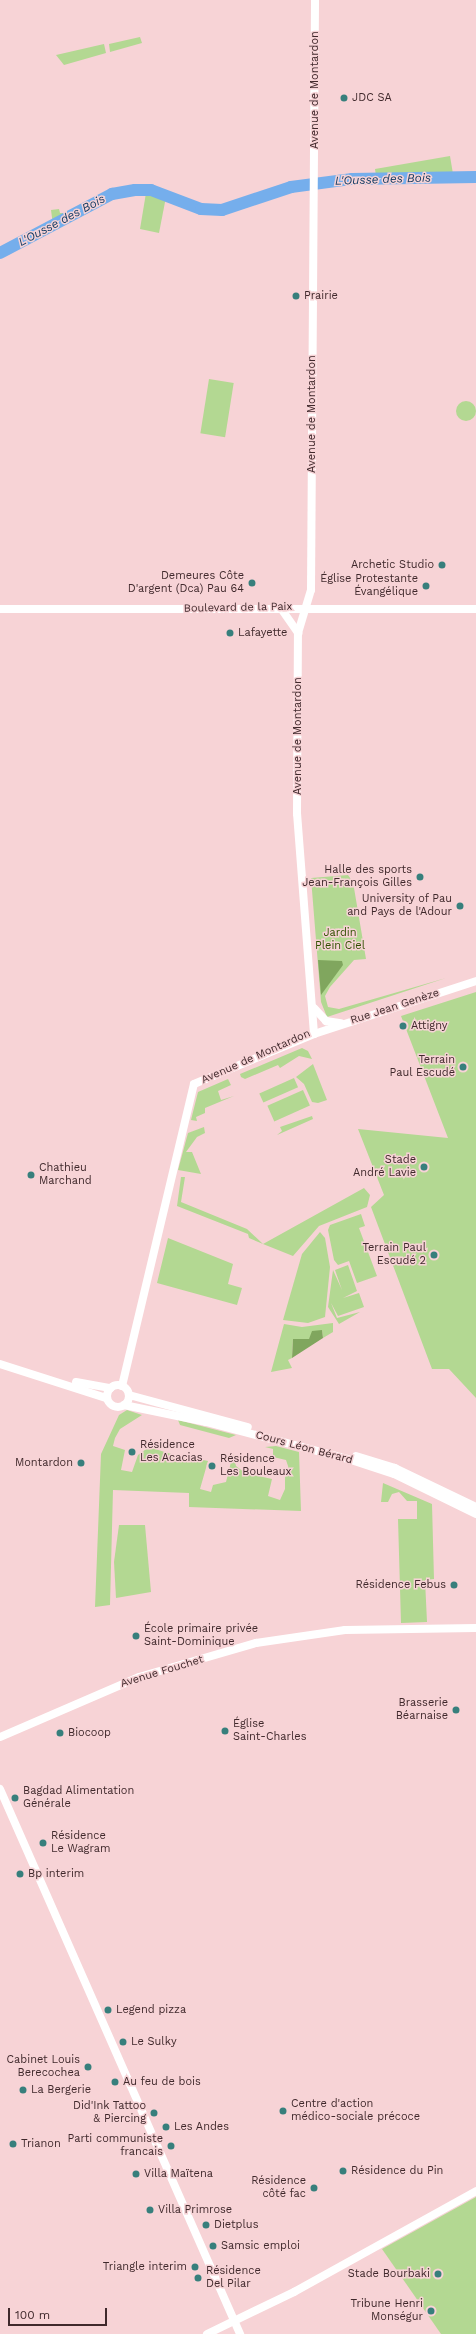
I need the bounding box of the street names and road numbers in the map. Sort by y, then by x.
street label: Avenue de Montardon [308,31,322,149]
street label: Avenue de Montardon [305,355,319,473]
street label: Boulevard de la Paix [183,600,293,616]
street label: Avenue de Montardon [291,677,305,795]
street label: Rue Jean Genèze [349,986,441,1028]
street label: Avenue de Montardon [200,1027,312,1087]
street label: Cours Léon Bérard [254,1429,354,1467]
street label: Avenue Fouchet [119,1653,205,1691]

